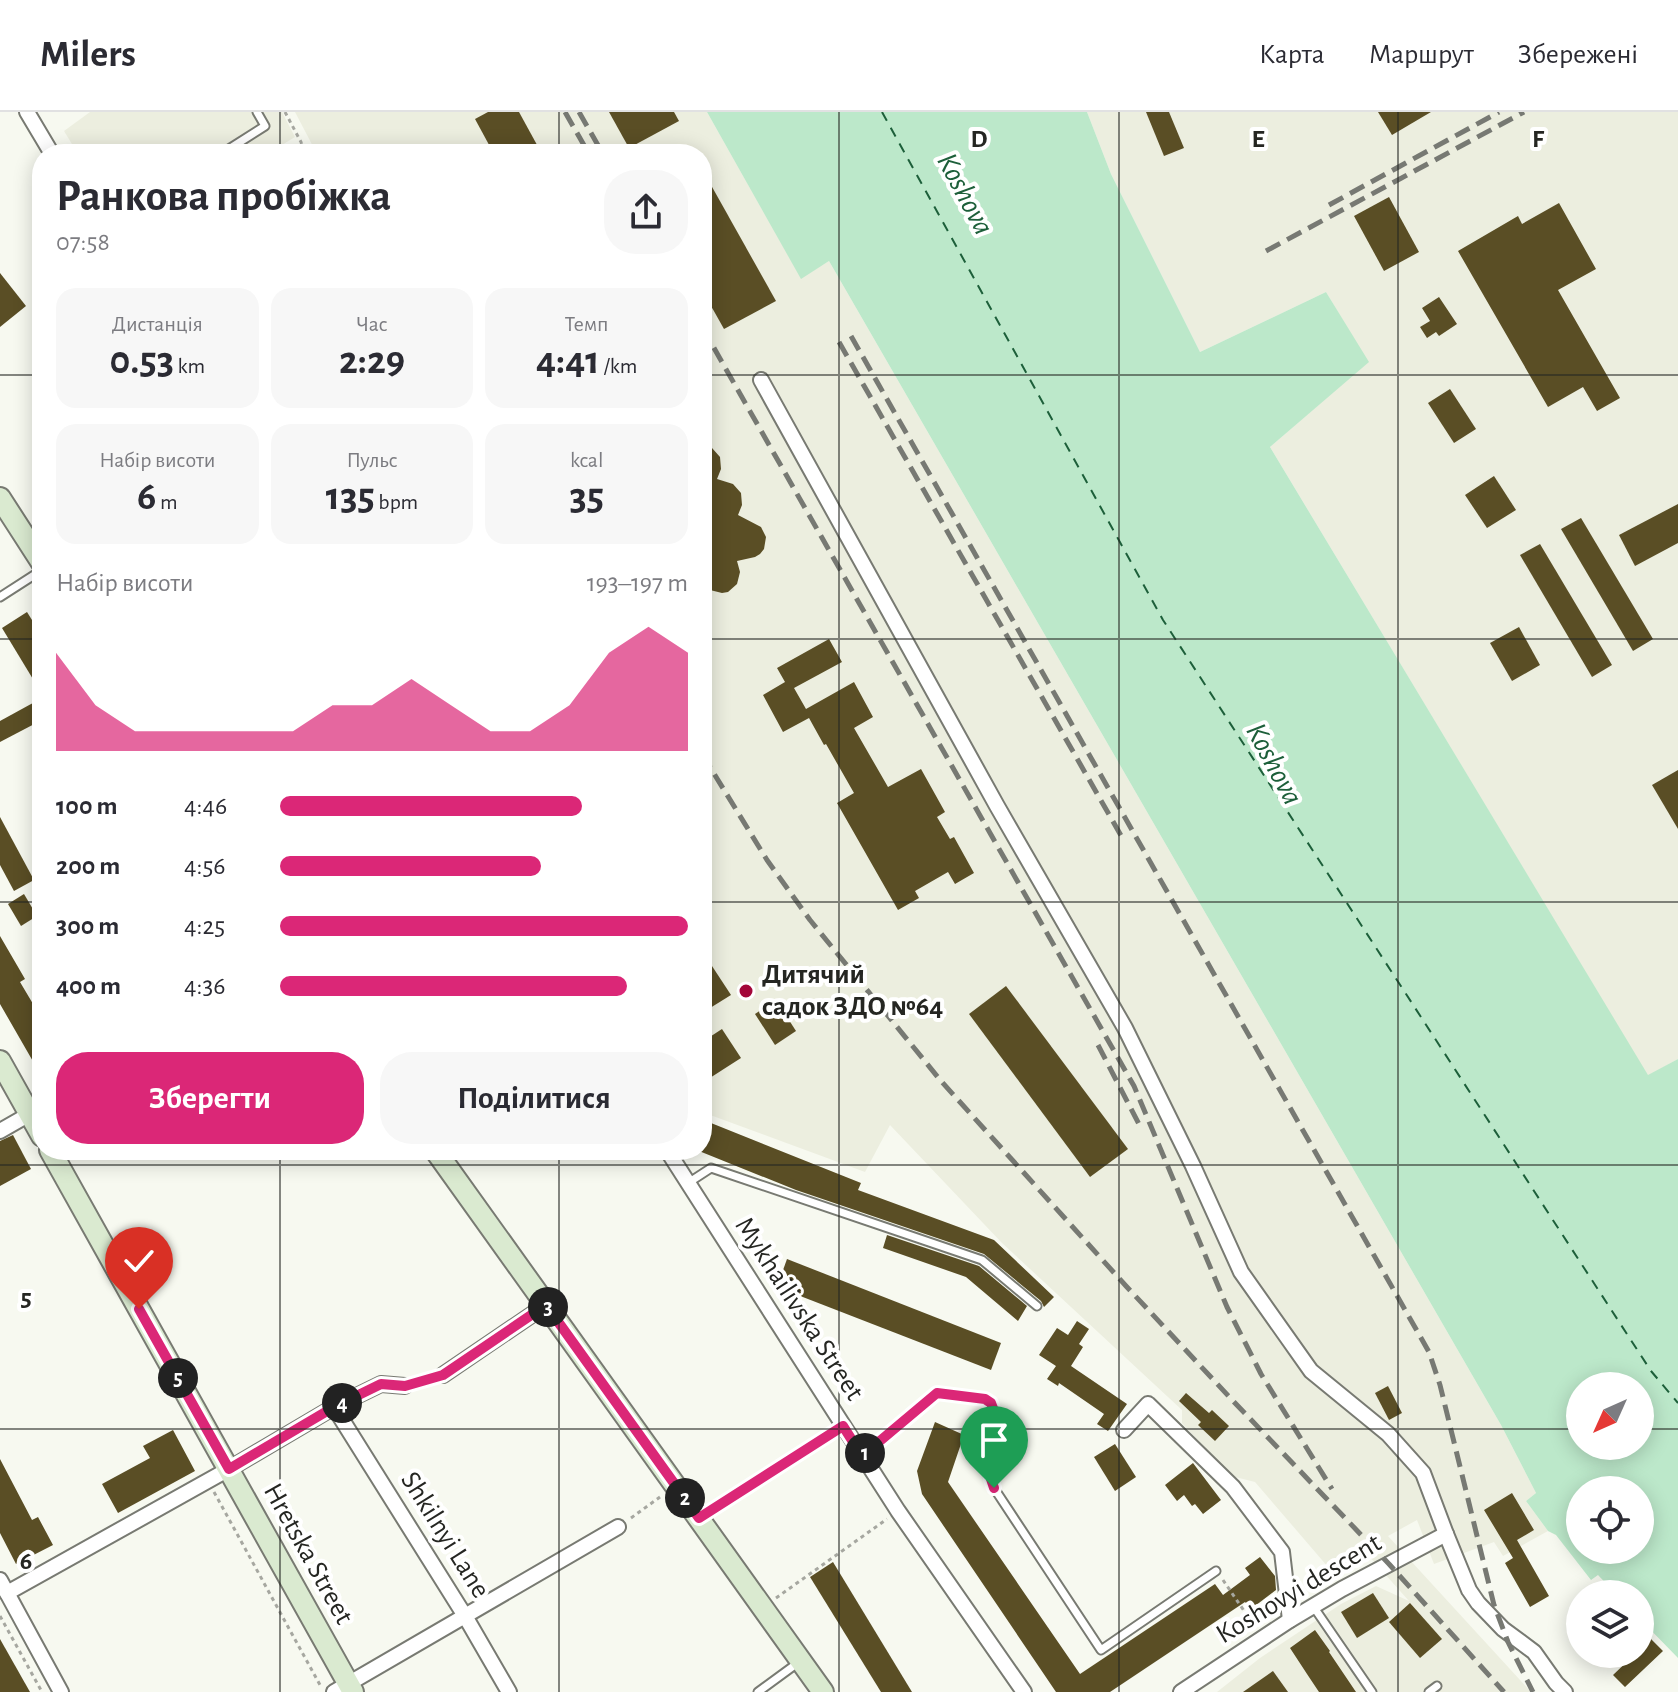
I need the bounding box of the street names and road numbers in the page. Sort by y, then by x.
street label: Mykhailivska Street [729,1212,869,1406]
street label: Shkilnyi Lane [395,1467,495,1603]
street label: Hretska Street [258,1479,358,1629]
street label: Koshovyi descent [1212,1529,1386,1649]

